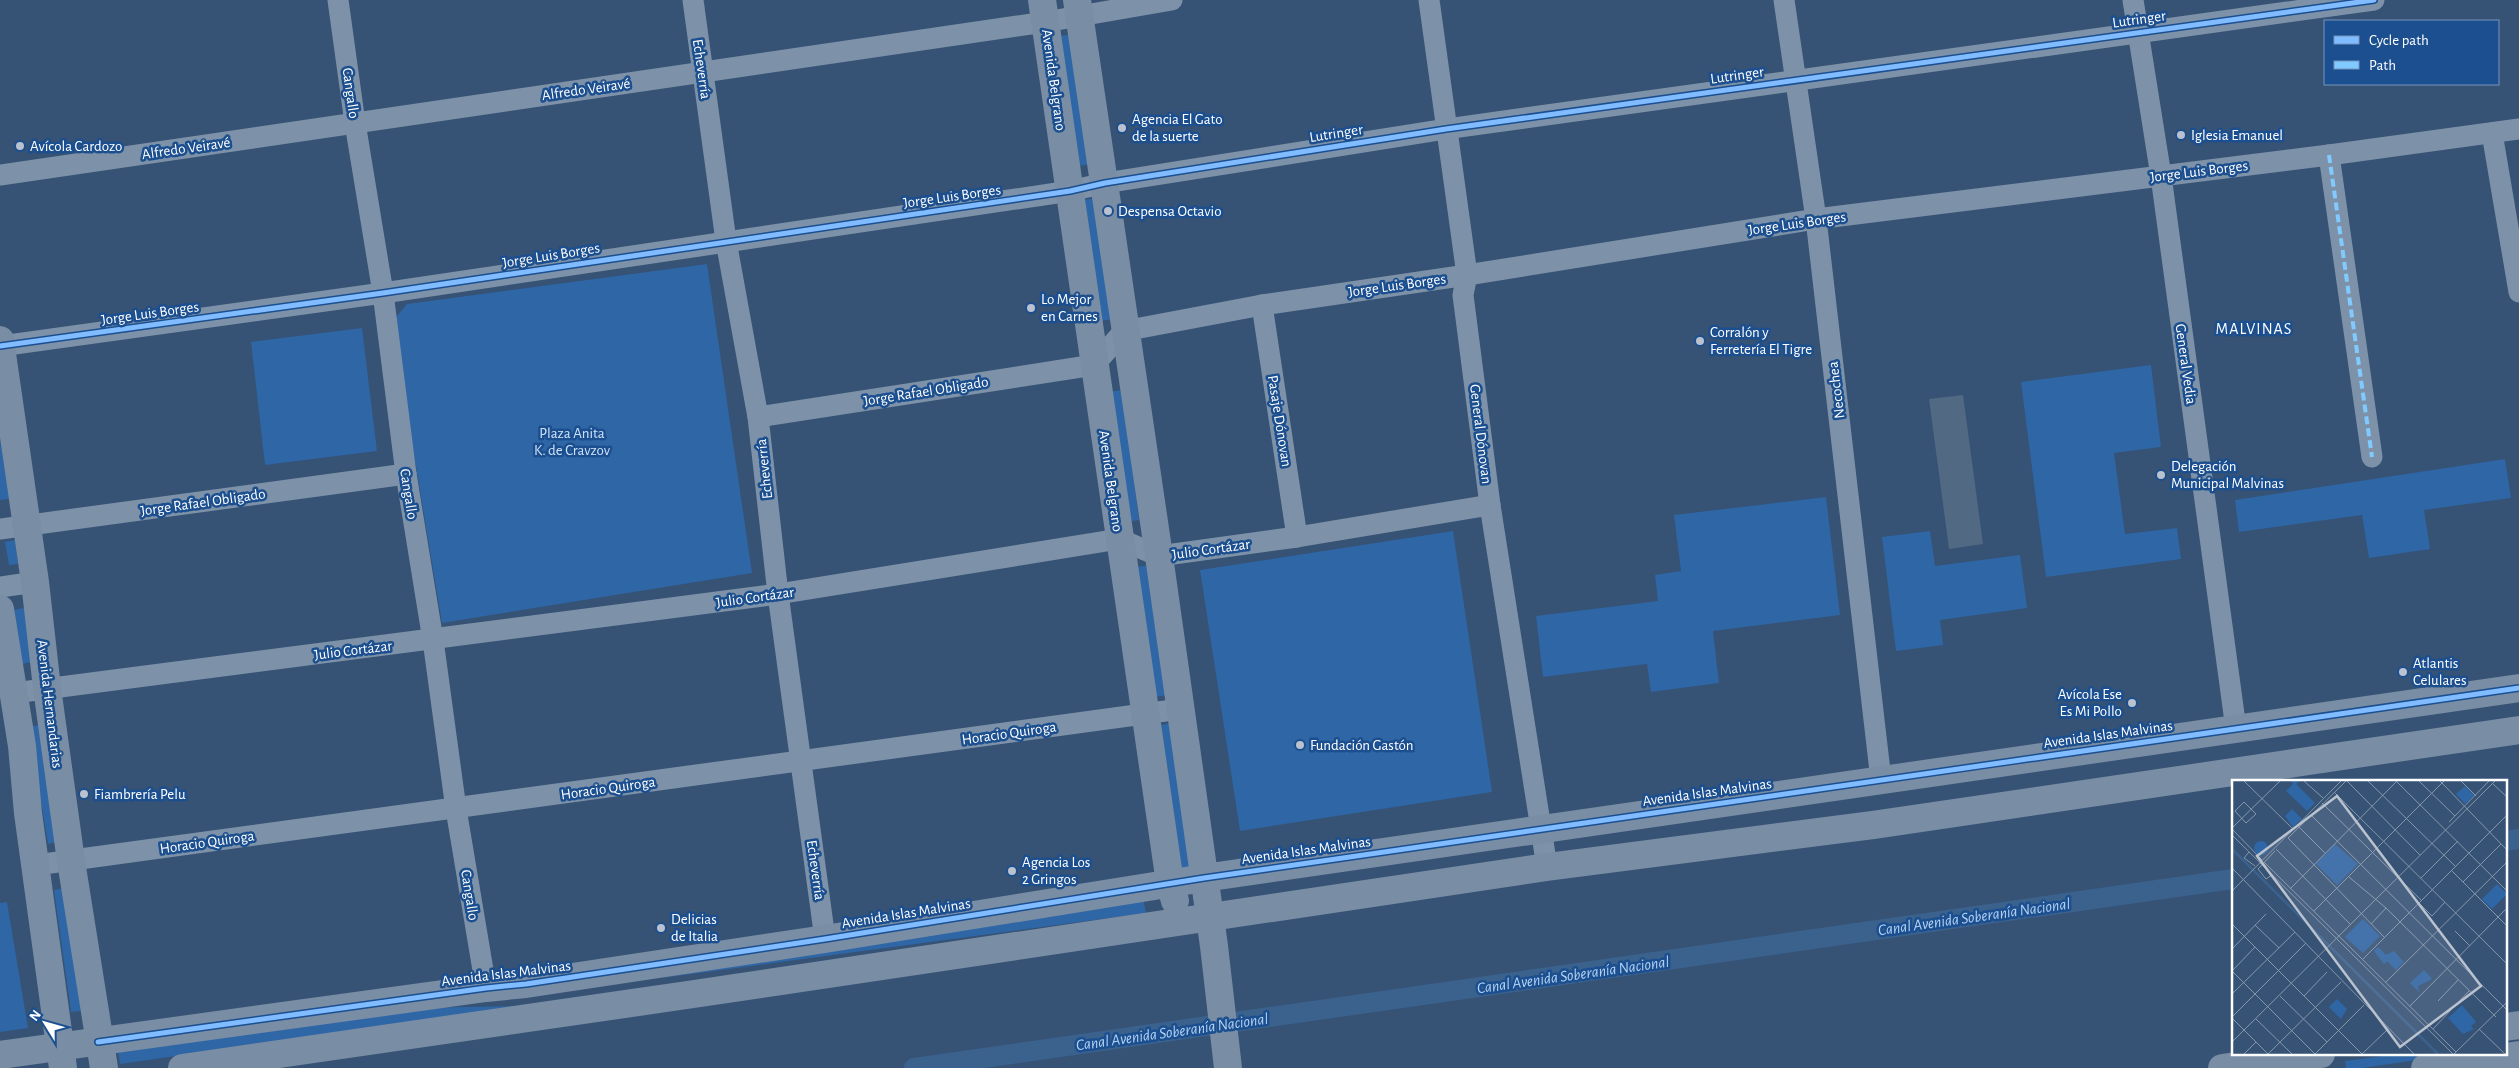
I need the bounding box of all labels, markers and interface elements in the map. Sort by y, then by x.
street label: Lutringer [2111,8,2167,31]
legend [2324,20,2499,85]
street label: Avenida Belgrano [1039,28,1068,132]
text: Cycle path [2369,33,2429,48]
street label: Echeverría [690,38,713,100]
text: Path [2369,58,2396,73]
street label: Lutringer [1709,64,1765,87]
street label: Cangallo [340,67,361,119]
street label: Alfredo Veiravé [541,76,631,103]
place label: Agencia El Gato de la suerte [1132,112,1223,144]
marker: Agencia El Gato de la suerte [1116,122,1128,134]
street label: Lutringer [1308,122,1364,145]
place label: Iglesia Emanuel [2191,128,2283,143]
marker: Iglesia Emanuel [2175,129,2187,141]
street label: Alfredo Veiravé [141,135,231,162]
place label: Avícola Cardozo [30,139,122,154]
marker: Avícola Cardozo [14,140,26,152]
street label: Jorge Luis Borges [2149,158,2249,185]
street label: Jorge Luis Borges [902,182,1002,211]
place label: Despensa Octavio [1118,204,1222,219]
marker: Despensa Octavio [1102,205,1114,217]
street label: Jorge Luis Borges [1747,209,1847,238]
street label: Jorge Luis Borges [501,240,601,271]
street label: Jorge Luis Borges [1347,271,1447,300]
place label: Lo Mejor en Carnes [1041,292,1098,324]
street label: Jorge Luis Borges [100,299,200,328]
marker: Lo Mejor en Carnes [1025,302,1037,314]
district label: MALVINAS [2216,321,2292,337]
street label: General Vedia [2172,323,2199,405]
place label: Corralón y Ferretería El Tigre [1710,325,1812,357]
marker: Corralón y Ferretería El Tigre [1694,335,1706,347]
street label: Necochea [1826,360,1847,419]
street label: Jorge Rafael Obligado [863,374,989,409]
street label: Pasaje Dónovan [1265,374,1294,468]
street label: General Dónovan [1467,383,1494,485]
park label: Plaza Anita K. de Cravzov [534,426,611,458]
street label: Avenida Belgrano [1096,429,1125,533]
street label: Echeverría [754,438,775,500]
place label: Delegación Municipal Malvinas [2171,459,2284,491]
street label: Cangallo [397,468,420,521]
marker: Delegación Municipal Malvinas [2155,469,2167,481]
street label: Jorge Rafael Obligado [140,486,267,519]
street label: Julio Cortázar [1171,537,1251,562]
street label: Julio Cortázar [715,585,795,610]
street label: Julio Cortázar [313,638,393,663]
street label: Avenida Hernandarias [34,639,65,769]
place label: Atlantis Celulares [2413,656,2467,688]
marker: Atlantis Celulares [2397,666,2409,678]
place label: Avícola Ese Es Mi Pollo [2058,687,2122,719]
marker: Avícola Ese Es Mi Pollo [2126,697,2138,709]
street label: Avenida Islas Malvinas [2042,718,2174,751]
street label: Horacio Quiroga [961,719,1057,748]
place label: Fundación Gastón [1310,738,1413,753]
marker: Fundación Gastón [1294,739,1306,751]
street label: Horacio Quiroga [560,774,656,803]
street label: Avenida Islas Malvinas [1641,776,1773,809]
inset map [2232,780,2506,1056]
place label: Fiambrería Pelu [94,787,186,802]
marker: Fiambrería Pelu [78,788,90,800]
street label: Horacio Quiroga [159,828,255,857]
street label: Avenida Islas Malvinas [1240,834,1372,867]
street label: Echeverría [804,839,827,901]
place label: Agencia Los 2 Gringos [1022,855,1090,887]
marker: Agencia Los 2 Gringos [1006,865,1018,877]
street label: Cangallo [458,869,481,922]
street label: Avenida Islas Malvinas [840,896,972,931]
water label: Canal Avenida Soberanía Nacional [1877,896,2071,938]
place label: Delicias de Italia [671,912,718,944]
marker: Delicias de Italia [655,922,667,934]
water label: Canal Avenida Soberanía Nacional [1476,954,1670,996]
street label: Avenida Islas Malvinas [440,958,572,989]
north arrow [20,998,70,1048]
text: N [27,1008,44,1024]
water label: Canal Avenida Soberanía Nacional [1075,1011,1269,1053]

